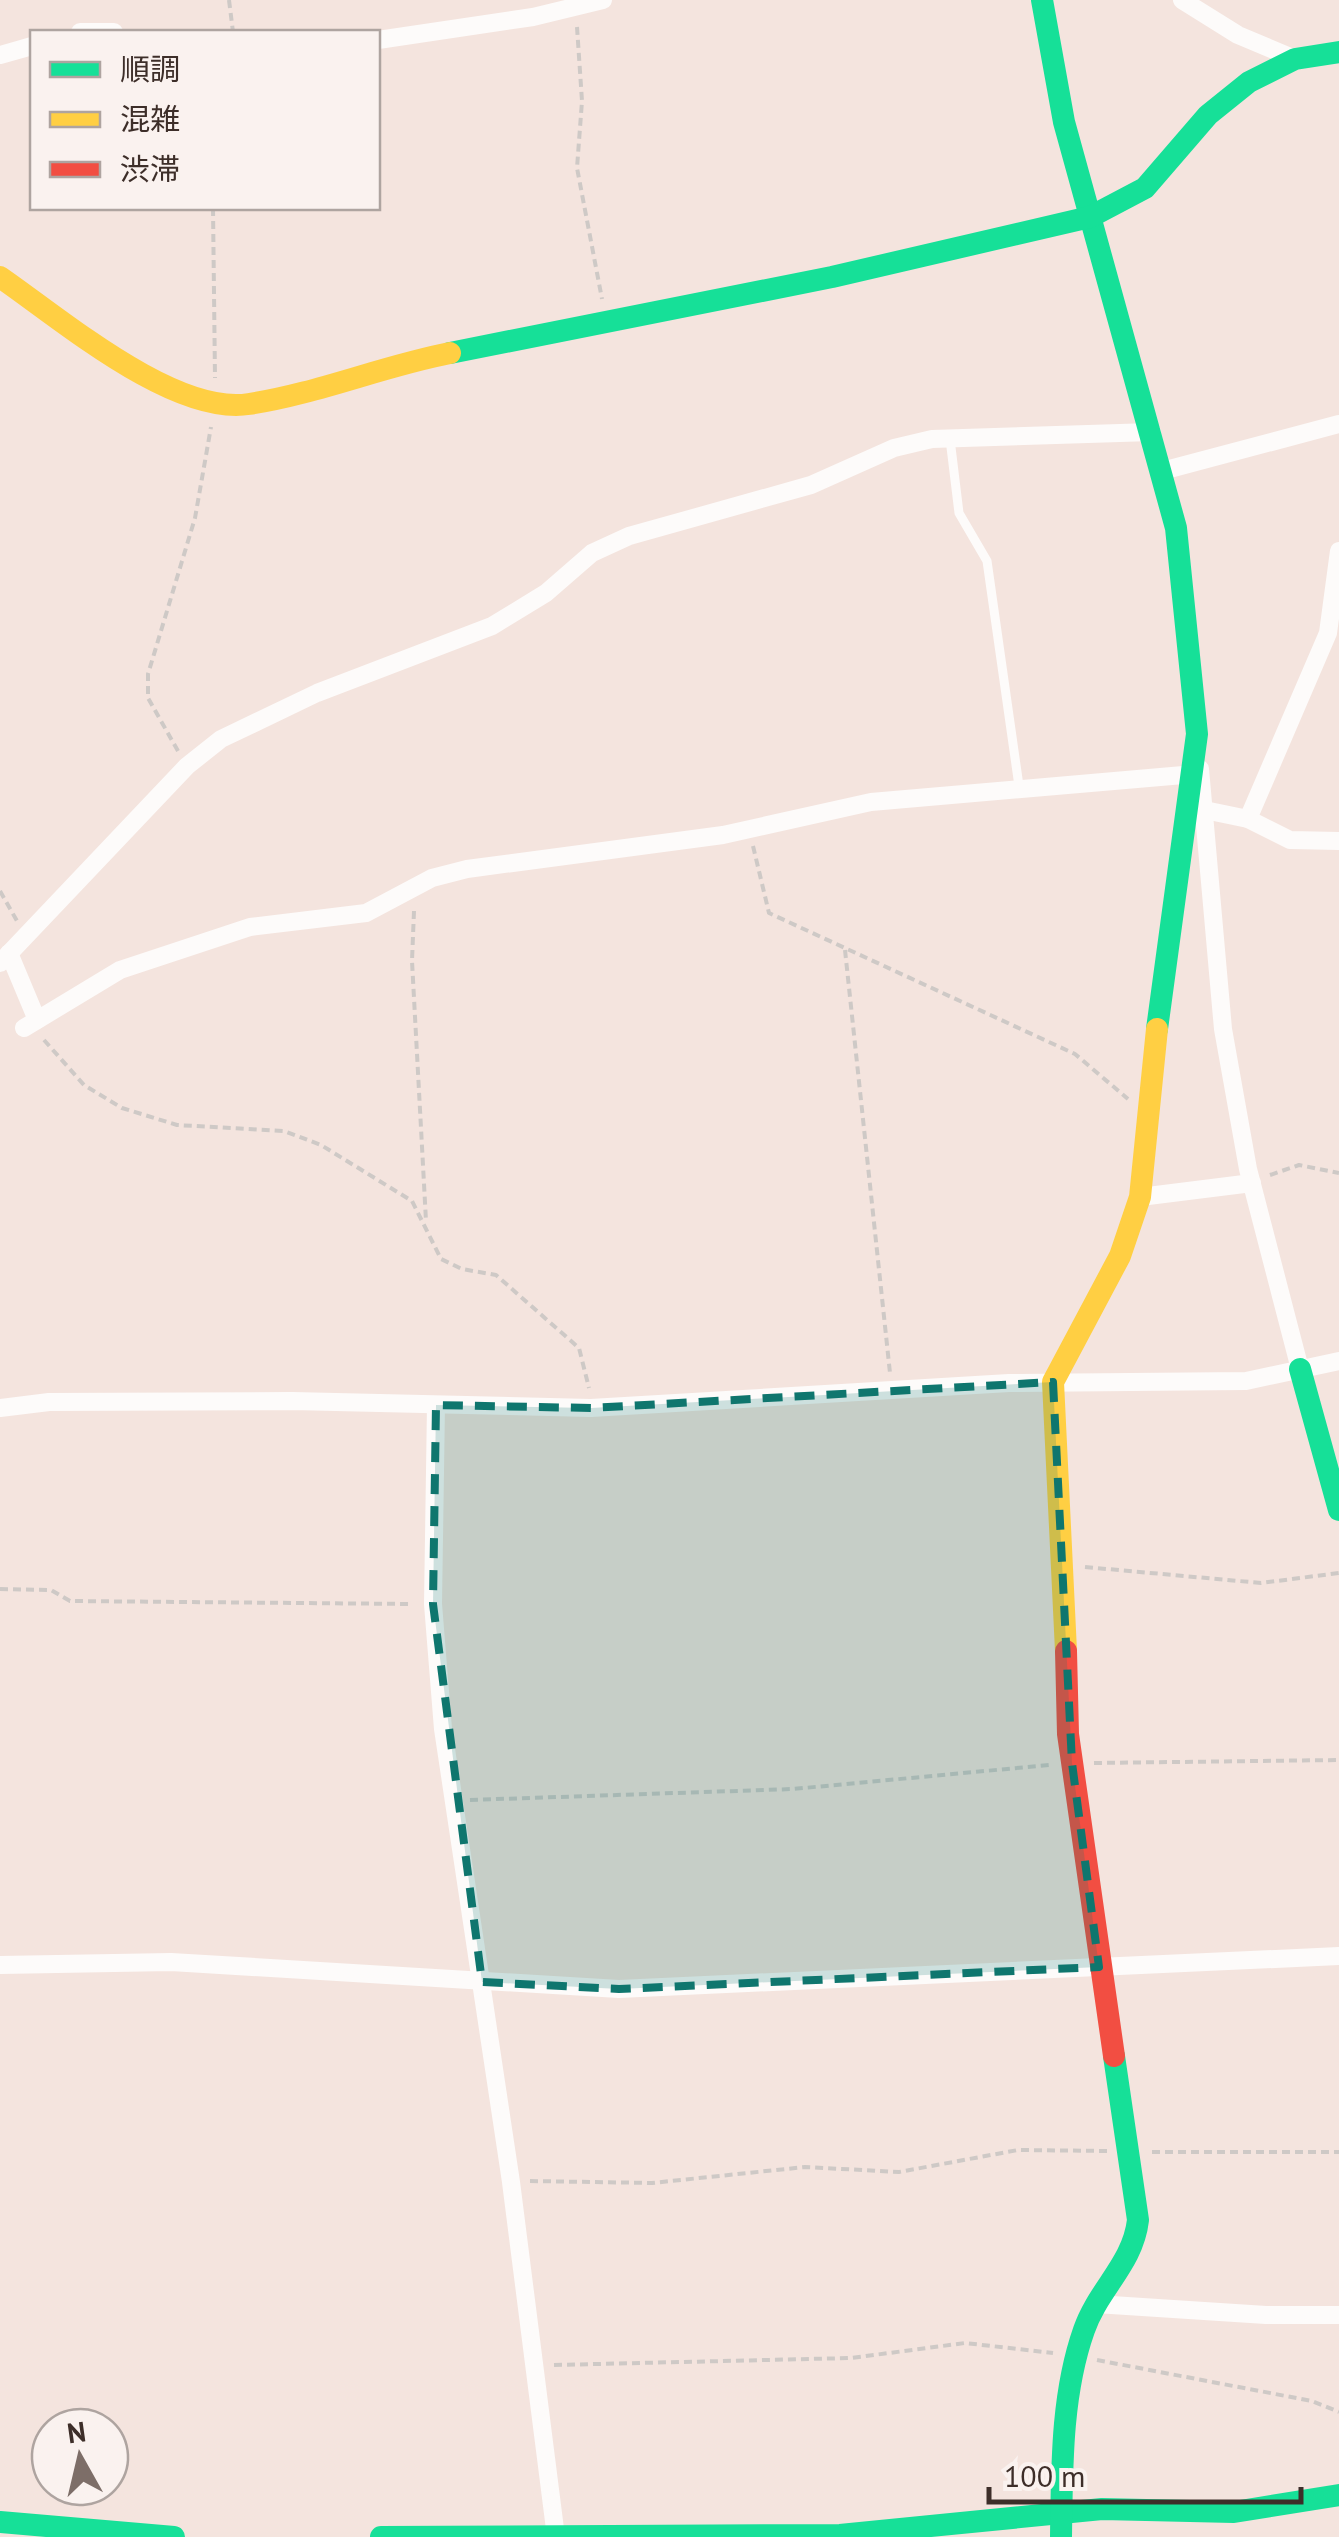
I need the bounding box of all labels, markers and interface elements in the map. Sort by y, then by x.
legend [30,30,380,210]
text: 順調 [120,49,180,88]
text: 混雑 [120,99,180,138]
text: 渋滞 [120,149,180,188]
north arrow [30,2407,130,2507]
text: N [65,2412,88,2451]
scale bar [989,2442,1302,2504]
text: 100 m [1004,2456,1085,2495]

